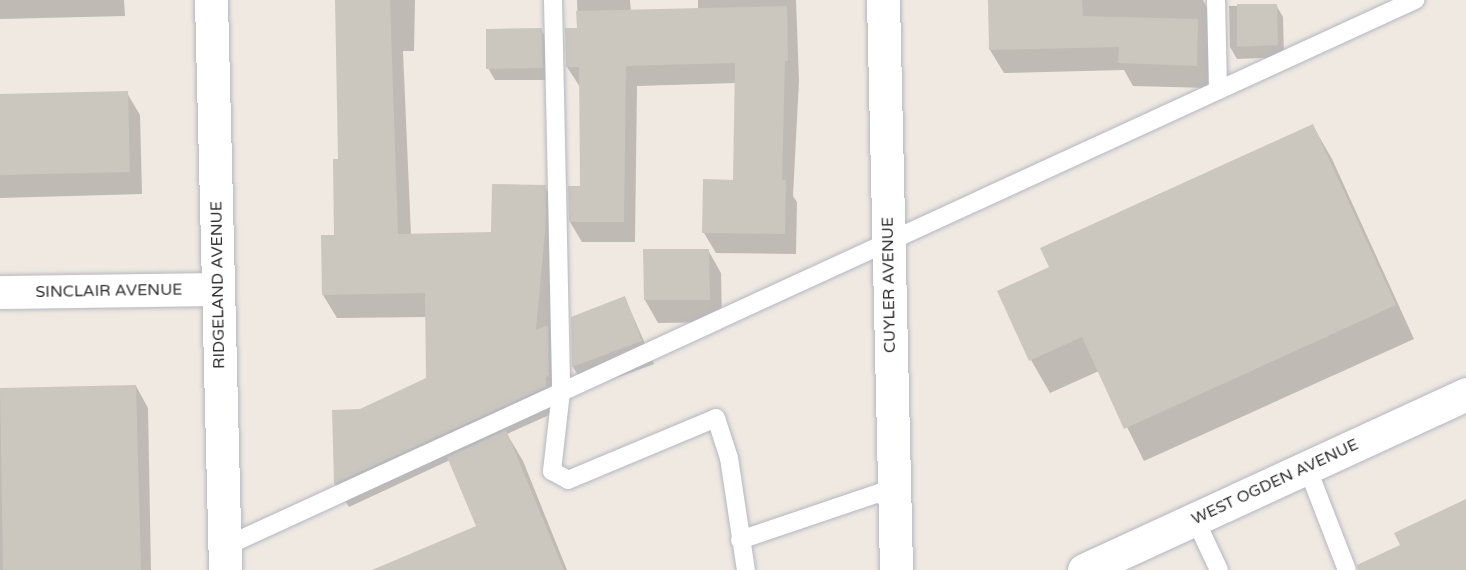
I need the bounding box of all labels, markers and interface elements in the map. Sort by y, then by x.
street label: RIDGELAND AVENUE [207,201,229,369]
street label: CUYLER AVENUE [878,217,900,353]
street label: SINCLAIR AVENUE [35,280,183,302]
street label: WEST OGDEN AVENUE [1189,435,1361,529]

